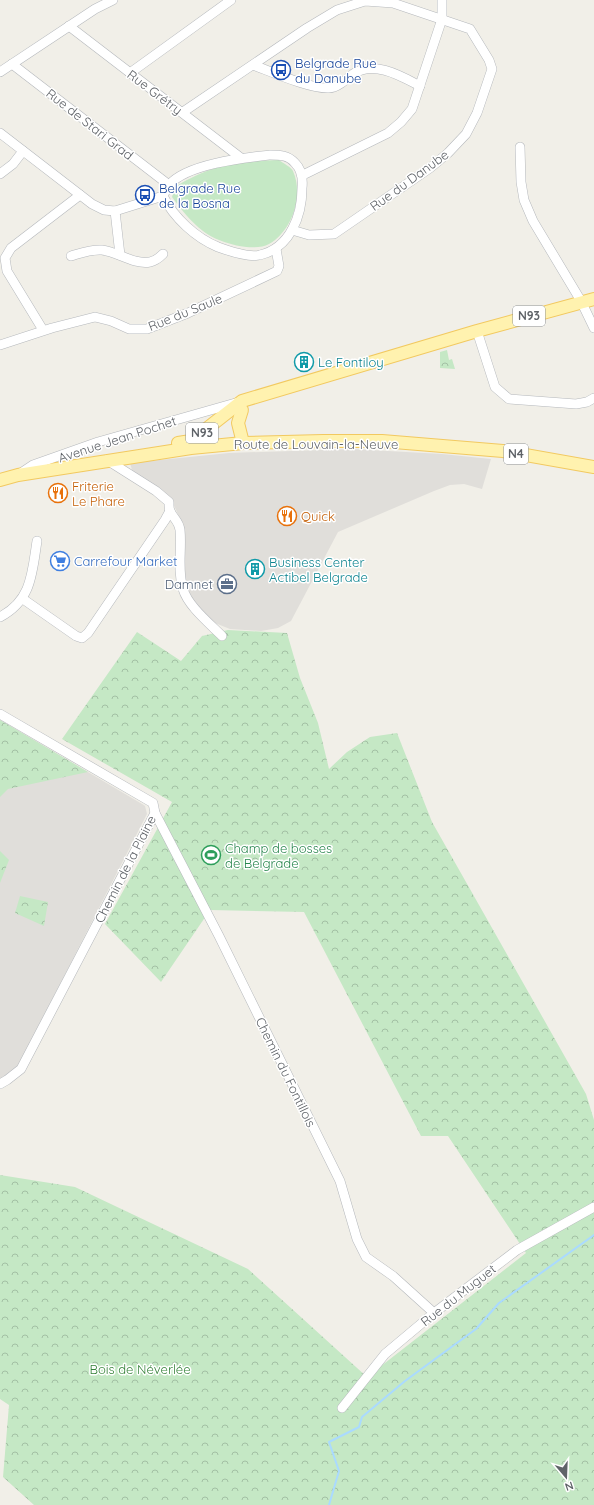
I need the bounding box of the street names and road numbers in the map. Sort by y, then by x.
street label: Rue Grétry [124,66,186,118]
street label: Rue de Stari Grad [43,85,137,163]
street label: Rue du Danube [367,146,451,214]
street label: Rue du Saule [146,290,224,334]
road number: N93 [513,306,545,326]
street label: Avenue Jean Pochet [56,412,178,466]
road number: N93 [186,423,218,443]
street label: Route de Louvain-la-Neuve [234,436,398,452]
road number: N4 [504,444,528,464]
street label: Chemin de la Plaine [91,813,159,925]
street label: Chemin du Fontillois [252,1014,320,1130]
street label: Rue du Muguet [417,1261,499,1329]

